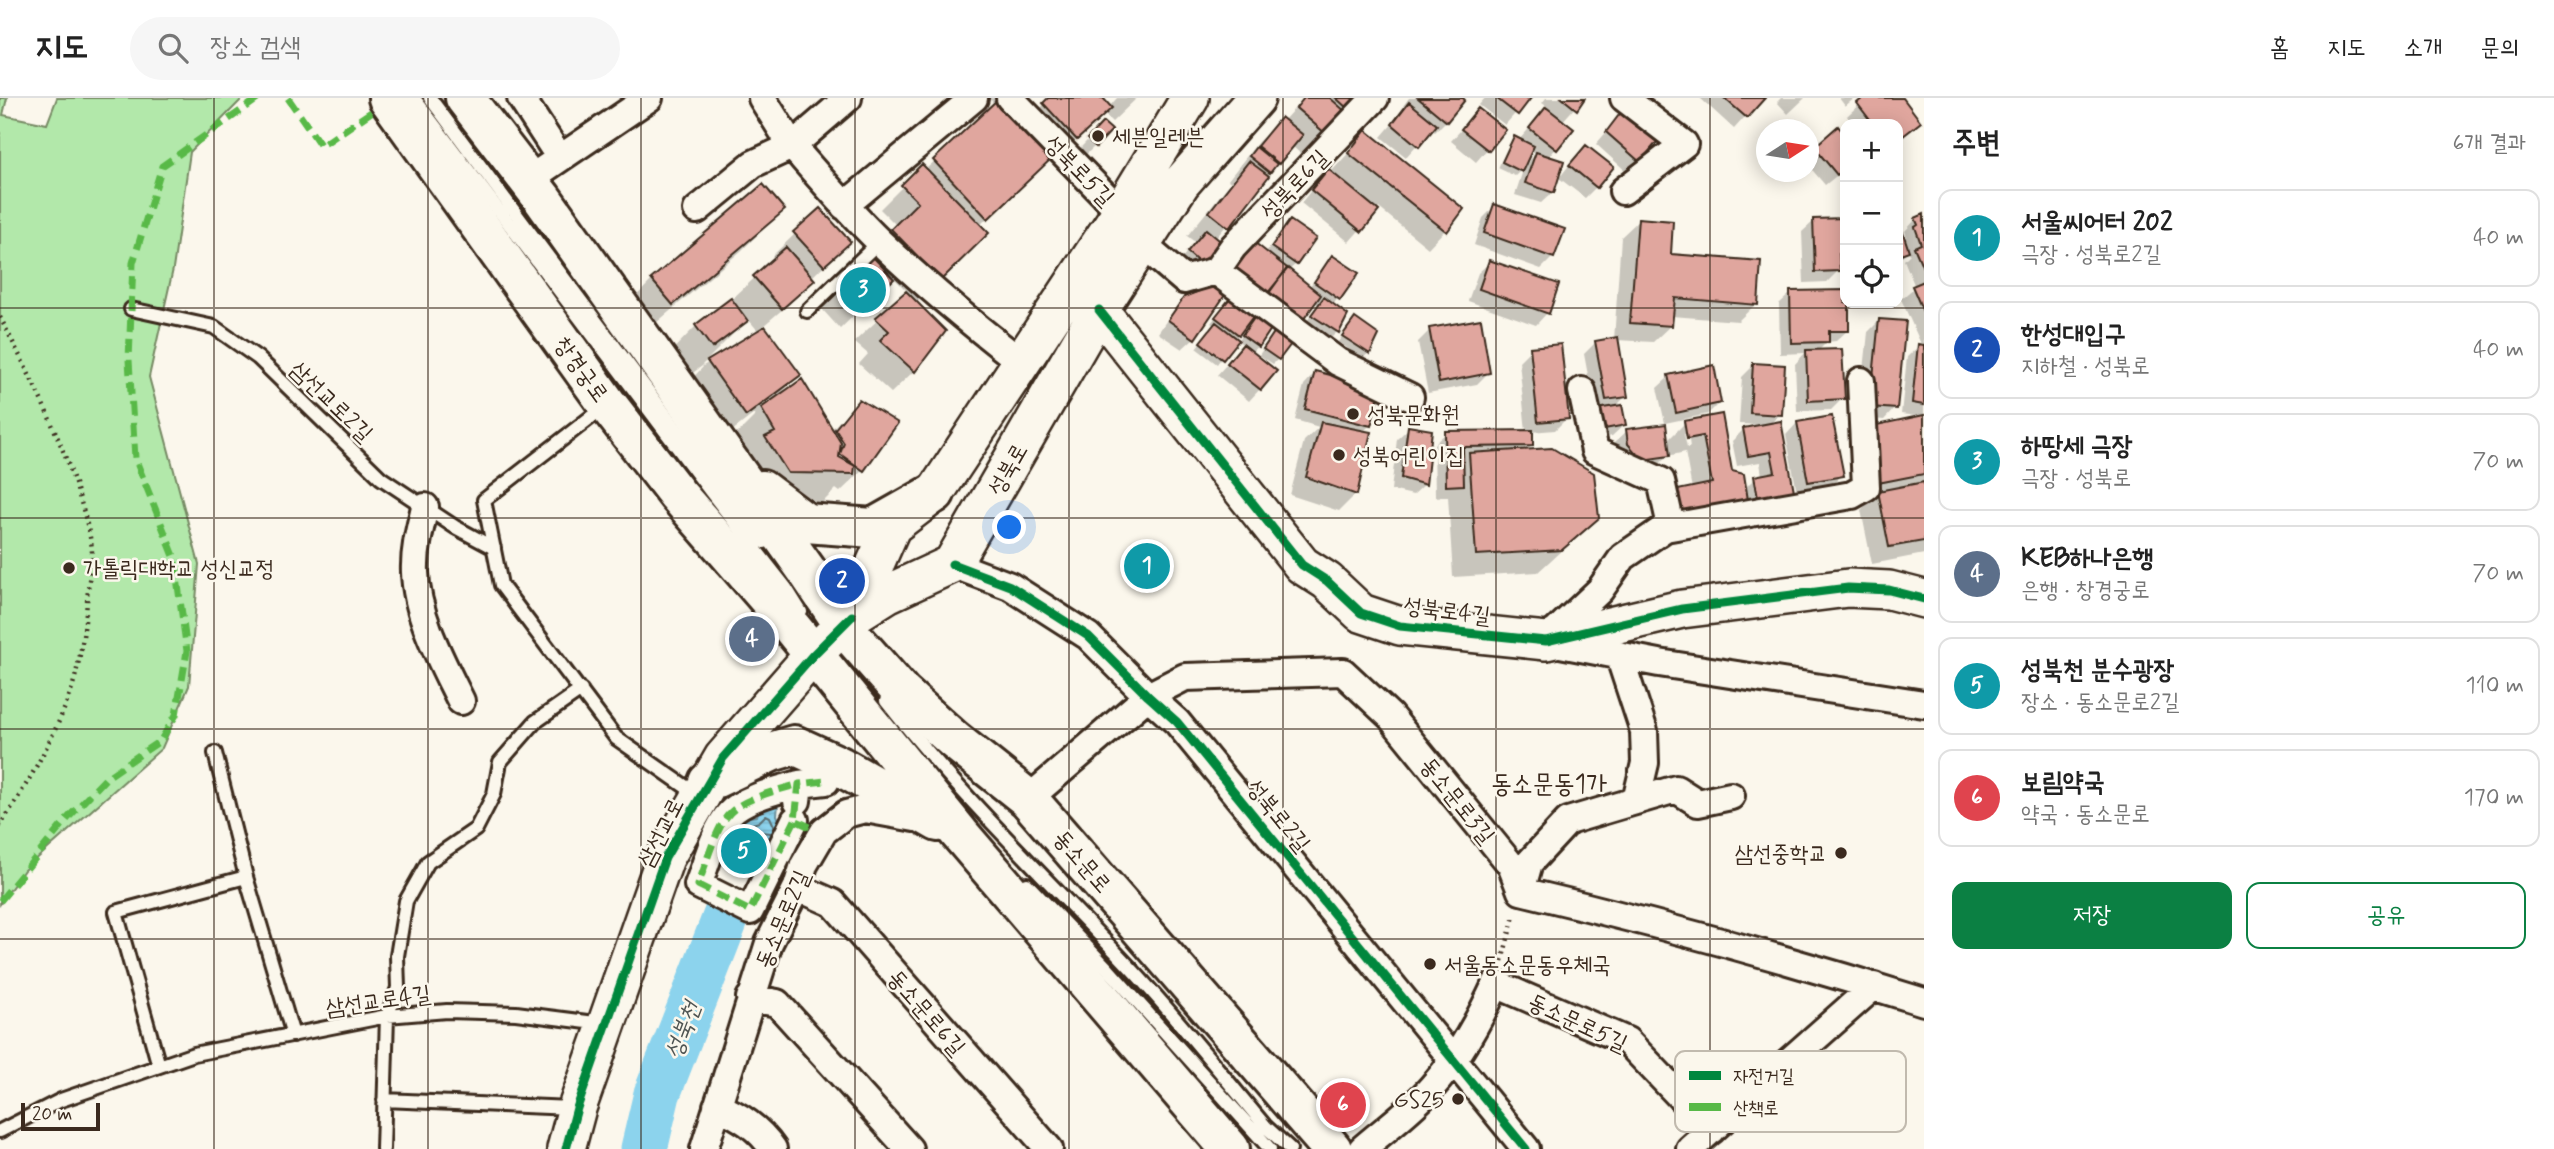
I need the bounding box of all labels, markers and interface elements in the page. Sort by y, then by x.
search box [130,17,620,80]
text: 지도 [35,26,88,70]
icon: search [154,29,192,67]
text: 장소 검색 [210,31,301,65]
text: 홈 [2270,33,2289,64]
text: 지도 [2327,33,2366,64]
text: 소개 [2404,33,2442,64]
text: 문의 [2480,33,2519,64]
north arrow [1756,119,1819,182]
map controls [1840,119,1903,308]
button: + [1840,119,1903,182]
place label: 세븐일레븐 [1112,123,1205,153]
text: 주변 [1952,124,2000,163]
marker: 세븐일레븐 [1090,128,1106,144]
street label: 성북로5길 [1037,129,1120,213]
text: 6개 결과 [2452,129,2526,159]
street label: 성북로6길 [1255,144,1336,227]
button: − [1840,182,1903,245]
text: 서울씨어터 202 [2021,206,2173,240]
text: 1 [1972,223,1982,253]
text: 40 m [2473,223,2524,253]
text: 극장 · 성북로2길 [2021,240,2161,270]
button: locate [1840,245,1903,308]
pin: 3 [840,264,886,316]
text: 한성대입구 [2021,318,2126,352]
street label: 창경궁로 [546,331,614,409]
text: 2 [1971,335,1983,365]
text: 40 m [2473,335,2524,365]
text: 지하철 · 성북로 [2021,352,2150,382]
street label: 삼선교로2길 [283,356,378,449]
place label: 성북문화원 [1367,401,1460,431]
marker: 성북문화원 [1345,406,1361,422]
text: 하땅세 극장 [2021,430,2133,464]
street label: 성북로 [982,438,1036,502]
place label: 성북어린이집 [1353,442,1464,472]
marker: 성북어린이집 [1331,447,1347,463]
text: 3 [1972,447,1982,477]
text: 70 m [2472,447,2524,477]
text: 극장 · 성북로 [2021,464,2131,494]
your location [992,510,1026,544]
pin: 1 [1124,540,1170,592]
text: KEB하나은행 [2021,542,2153,576]
place label: 가톨릭대학교 성신교정 [83,555,274,585]
pin: 2 [819,555,865,607]
text: 4 [1970,559,1984,589]
text: 70 m [2472,559,2524,589]
marker: 가톨릭대학교 성신교정 [61,560,77,576]
text: 은행 · 창경궁로 [2021,576,2150,606]
street label: 성북로4길 [1402,592,1492,632]
pin: 4 [729,613,775,665]
text: 성북천 분수광장 [2021,654,2174,688]
text: 5 [1970,671,1984,701]
text: 110 m [2465,671,2524,701]
text: 장소 · 동소문로2길 [2021,688,2180,718]
street label: 동소문로3길 [1412,752,1500,851]
text: 보림약국 [2021,766,2105,800]
district label: 동소문동1가 [1491,768,1607,802]
street label: 성북로2길 [1239,774,1316,859]
text: 6 [1971,783,1983,813]
text: 170 m [2464,783,2524,813]
street label: 삼선교로 [632,793,692,873]
text: 약국 · 동소문로 [2021,800,2150,830]
pin: 5 [721,825,767,877]
street label: 동소문로 [1046,825,1117,900]
place label: 삼선중학교 [1734,840,1827,870]
marker: 삼선중학교 [1833,845,1849,861]
street label: 동소문로2길 [750,866,818,973]
button: 저장 [1952,882,2232,949]
button: 공유 [2246,882,2526,949]
place label: 서울동소문동우체국 [1444,951,1611,981]
marker: 서울동소문동우체국 [1422,956,1438,972]
street label: 동소문로6길 [880,964,971,1063]
street label: 삼선교로4길 [324,980,433,1024]
street label: 동소문로5길 [1523,988,1632,1060]
water label: 성북천 [659,995,709,1063]
legend [1675,1051,1906,1132]
text: 자전거길 [1733,1064,1794,1089]
pin: 6 [1320,1079,1366,1131]
place label: GS25 [1394,1086,1444,1116]
marker: GS25 [1450,1091,1466,1107]
text: 산책로 [1733,1096,1779,1121]
scale bar [21,1100,100,1132]
text: 20 m [32,1102,72,1127]

